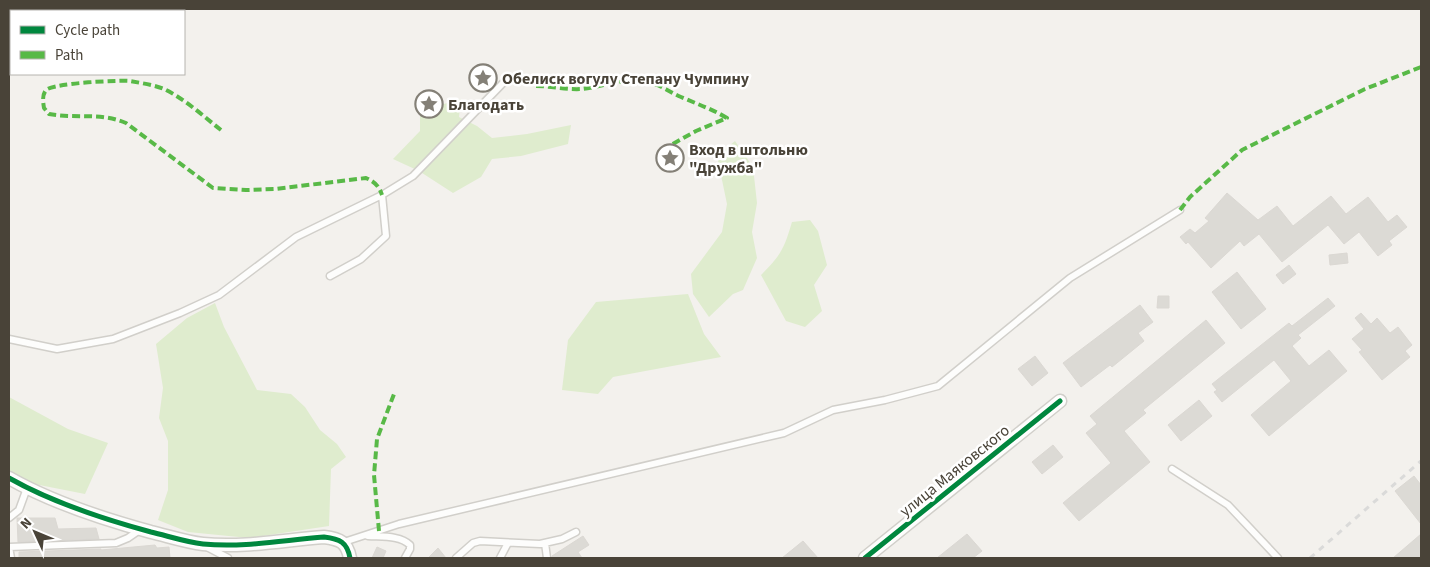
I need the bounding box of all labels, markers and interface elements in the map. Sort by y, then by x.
legend [10,10,185,75]
text: Cycle path [55,20,120,41]
text: Path [55,45,83,66]
place icon: Обелиск вогулу Степану Чумпину [468,63,498,93]
place label: Обелиск вогулу Степану Чумпину [502,68,750,90]
place icon: Благодать [414,89,444,119]
place label: Благодать [448,94,524,116]
place label: Вход в штольню "Дружба" [689,139,808,179]
place icon: Вход в штольню "Дружба" [655,143,685,173]
street label: улица Маяковского [895,420,1014,522]
north arrow [10,507,60,557]
text: N [16,513,37,534]

